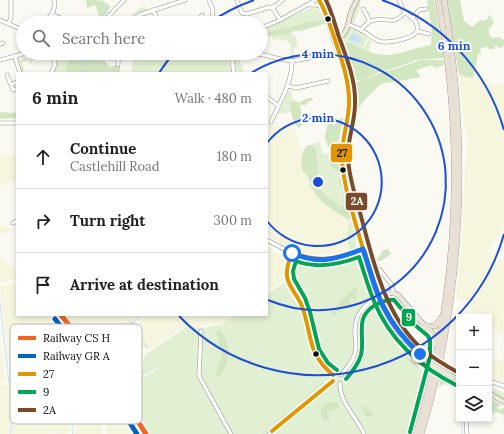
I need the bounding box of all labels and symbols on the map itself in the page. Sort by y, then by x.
unlabelled marker [323,14,333,24]
text: 6 min [438,38,471,53]
text: 4 min [302,46,335,61]
text: 2 min [302,110,334,125]
line badge: 27 [330,143,353,163]
text: 27 [336,146,348,160]
unlabelled marker [338,165,348,175]
centre of rings [311,175,325,189]
line badge: 2A [345,192,368,211]
text: 2A [350,194,364,208]
route start [283,244,301,262]
line badge: 9 [401,308,416,327]
text: 9 [406,310,412,324]
legend [10,324,142,424]
text: Railway CS H [43,331,110,345]
route end [411,345,429,363]
text: Railway GR A [43,349,111,363]
unlabelled marker [311,349,321,359]
text: 27 [43,367,54,381]
text: 9 [43,385,49,399]
text: 2A [43,403,57,417]

